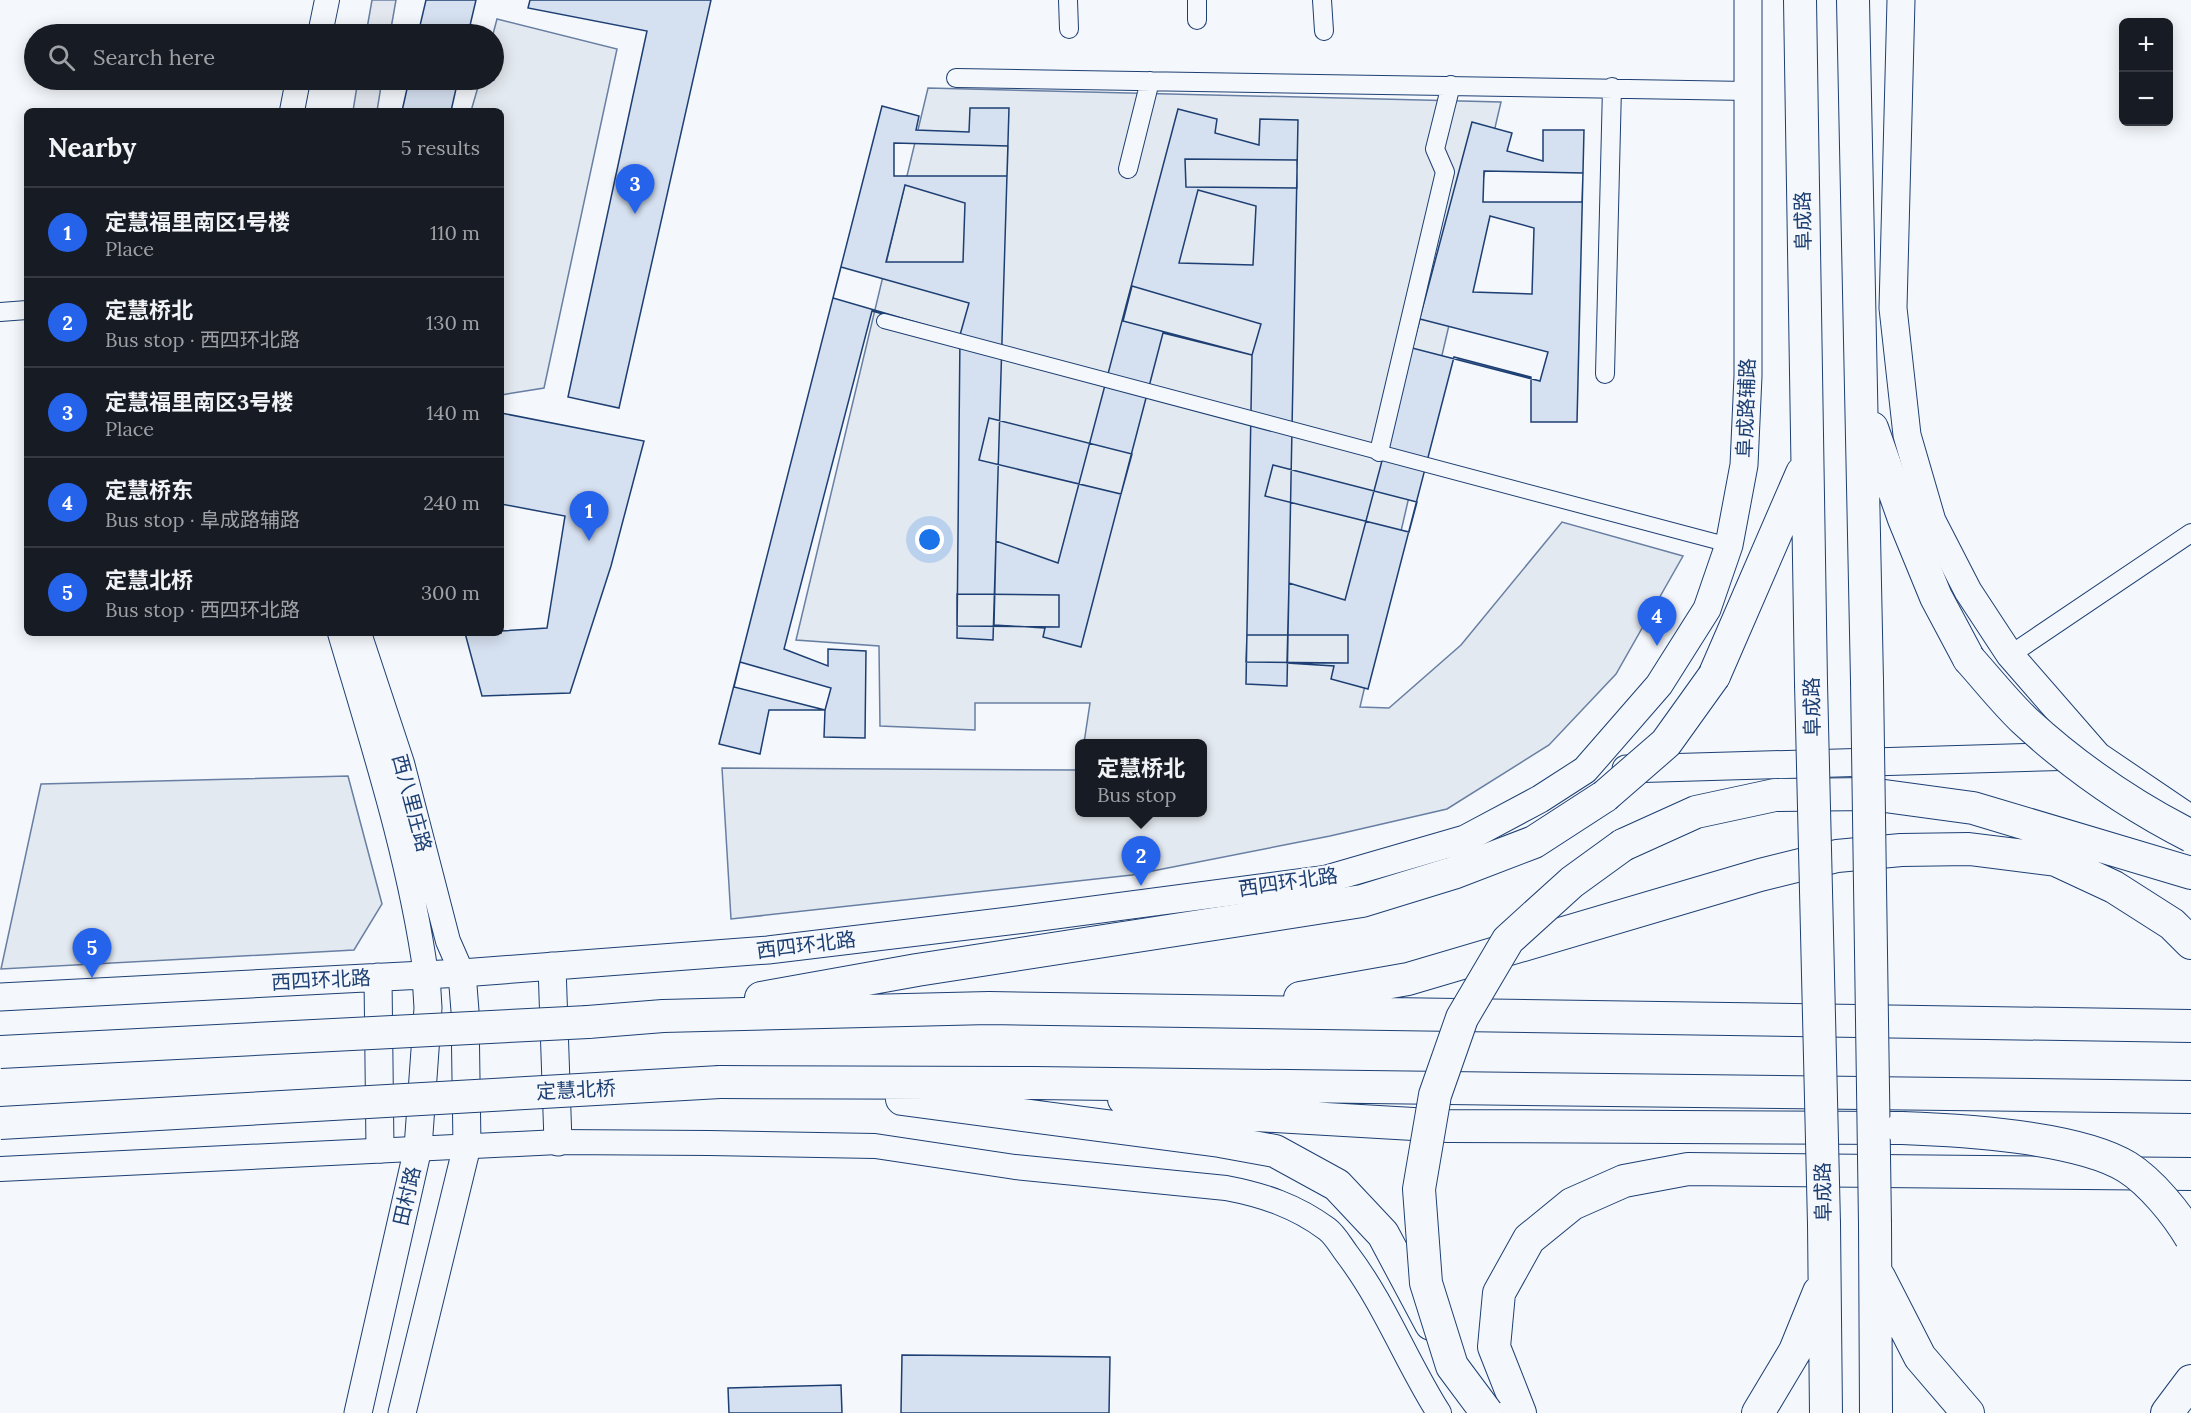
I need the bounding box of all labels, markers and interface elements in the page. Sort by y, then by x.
map controls [2119,18,2173,126]
button: + [2119,18,2173,72]
search box [24,24,504,90]
icon: search [45,41,78,74]
text: Search here [93,43,215,71]
button: − [2119,72,2173,126]
text: Nearby [48,131,136,164]
text: 5 results [401,135,480,160]
pin: 3 [616,164,654,214]
street label: 阜成路 [1789,191,1816,251]
text: 定慧福里南区1号楼 [105,208,290,236]
text: 1 [63,220,72,245]
text: 110 m [430,220,480,245]
text: Place [105,236,154,261]
text: 定慧桥北 [105,296,193,324]
text: 2 [62,310,73,335]
text: 130 m [426,310,480,335]
text: Bus stop · 西四环北路 [105,327,300,352]
street label: 阜成路辅路 [1731,358,1760,458]
text: 定慧福里南区3号楼 [105,388,293,416]
text: 3 [62,400,73,425]
text: 140 m [426,400,480,425]
text: Place [105,416,154,441]
text: 定慧桥东 [105,476,193,504]
text: 4 [62,490,73,515]
text: 240 m [423,490,480,515]
pin: 1 [570,492,608,541]
text: Bus stop · 阜成路辅路 [105,507,300,532]
your location [915,525,944,554]
text: 定慧北桥 [105,566,193,594]
text: 5 [62,580,73,605]
text: 300 m [421,580,480,605]
pin: 4 [1638,596,1676,646]
text: Bus stop · 西四环北路 [105,597,300,622]
street label: 阜成路 [1798,677,1825,737]
popup [1075,739,1207,817]
street label: 西八里庄路 [387,751,437,854]
text: 定慧桥北 [1097,754,1185,782]
text: Bus stop [1097,782,1176,807]
pin: 2 [1122,836,1160,886]
street label: 西四环北路 [1237,862,1339,901]
street label: 西四环北路 [755,926,857,963]
pin: 5 [72,928,112,978]
street label: 西四环北路 [270,964,372,995]
street label: 定慧北桥 [535,1075,617,1104]
street label: 阜成路 [1809,1162,1836,1222]
street label: 田村路 [388,1164,425,1228]

